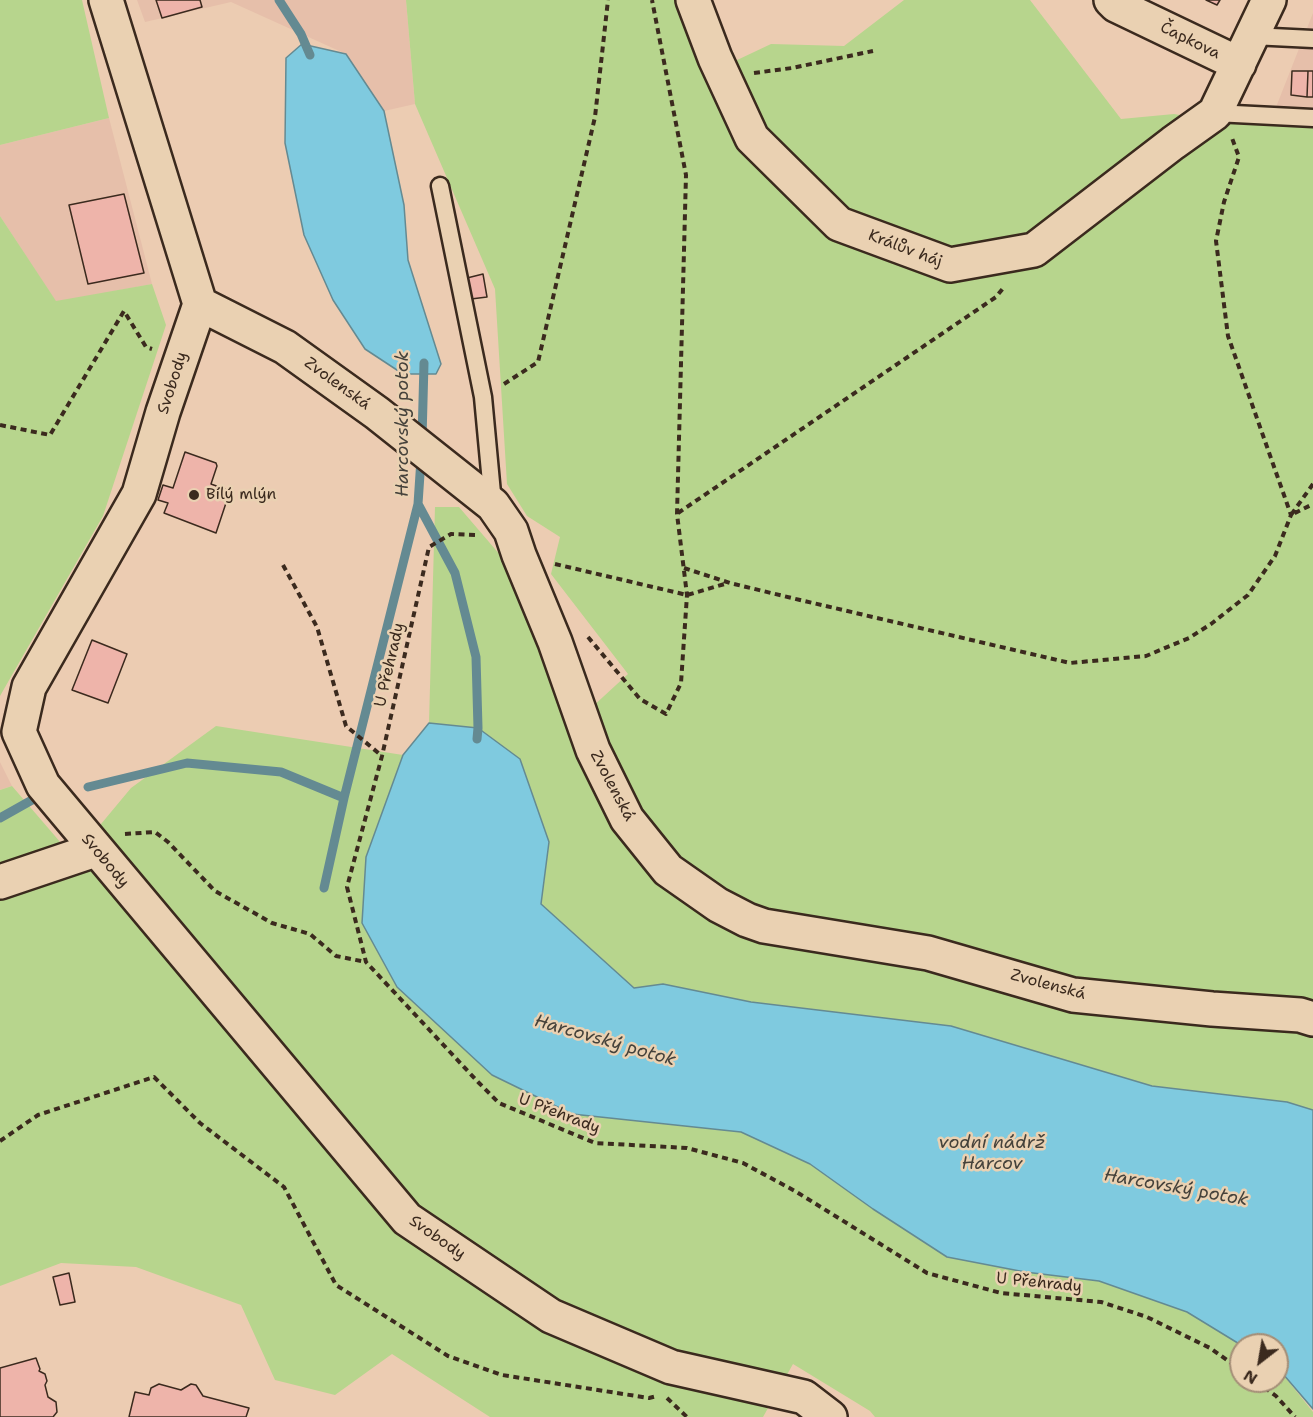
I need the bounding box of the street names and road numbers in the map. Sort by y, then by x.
street label: Čapkova [1157,18,1223,64]
street label: Králův háj [865,226,945,272]
street label: Svobody [154,349,192,417]
street label: Zvolenská [300,354,374,414]
street label: U Přehrady [371,621,409,709]
street label: Zvolenská [585,747,639,825]
street label: Svobody [77,830,133,892]
street label: Zvolenská [1008,966,1088,1004]
street label: U Přehrady [515,1090,603,1138]
street label: Svobody [405,1212,469,1264]
street label: U Přehrady [995,1269,1083,1297]

